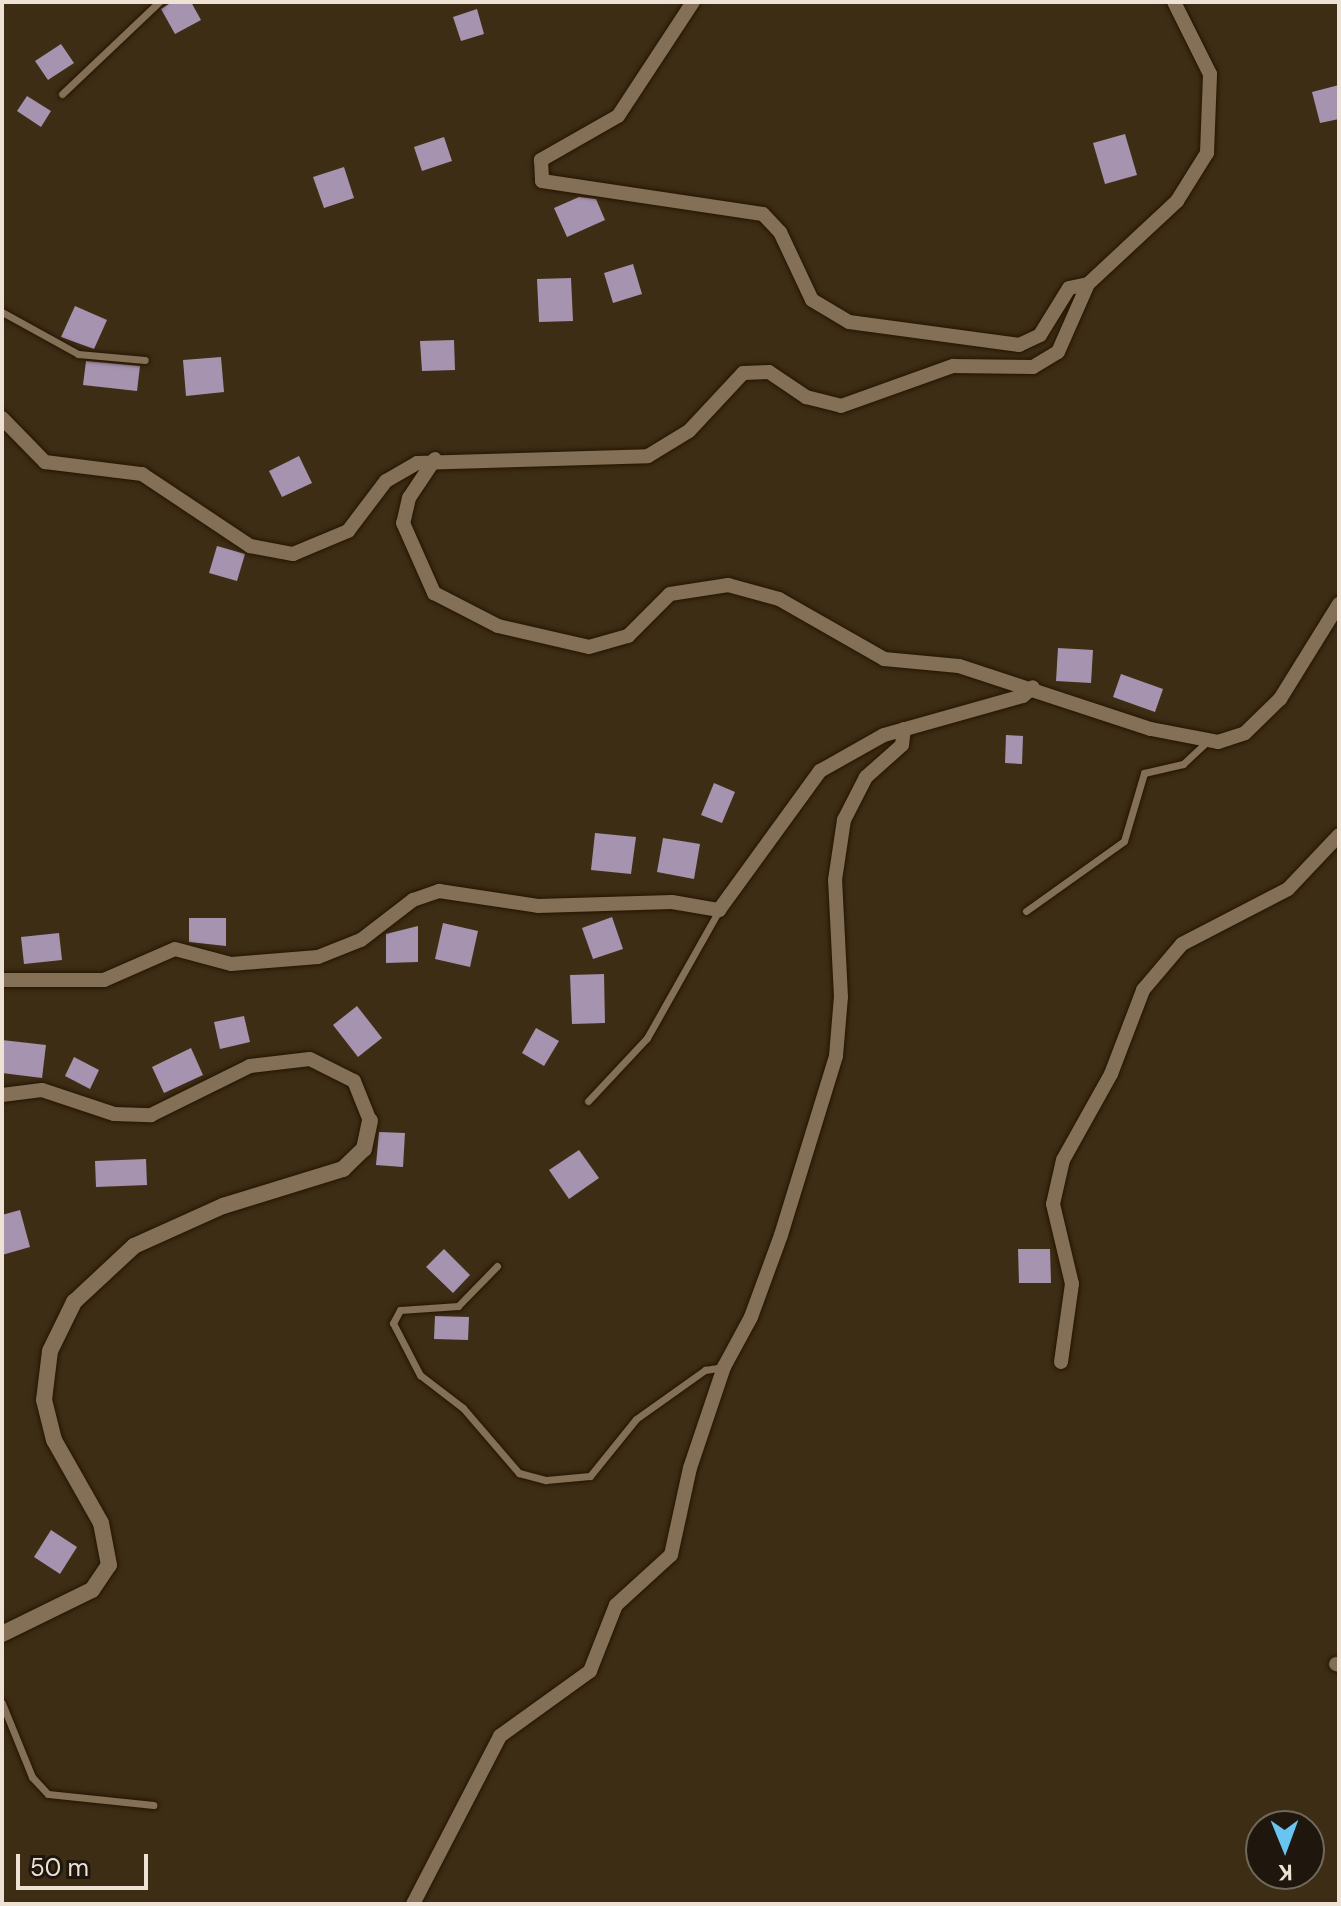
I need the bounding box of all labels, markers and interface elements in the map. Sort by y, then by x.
north arrow [1245,1810,1325,1890]
scale bar [20,1838,152,1888]
text: 50 m [30,1852,89,1883]
text: K [1278,1858,1293,1887]

